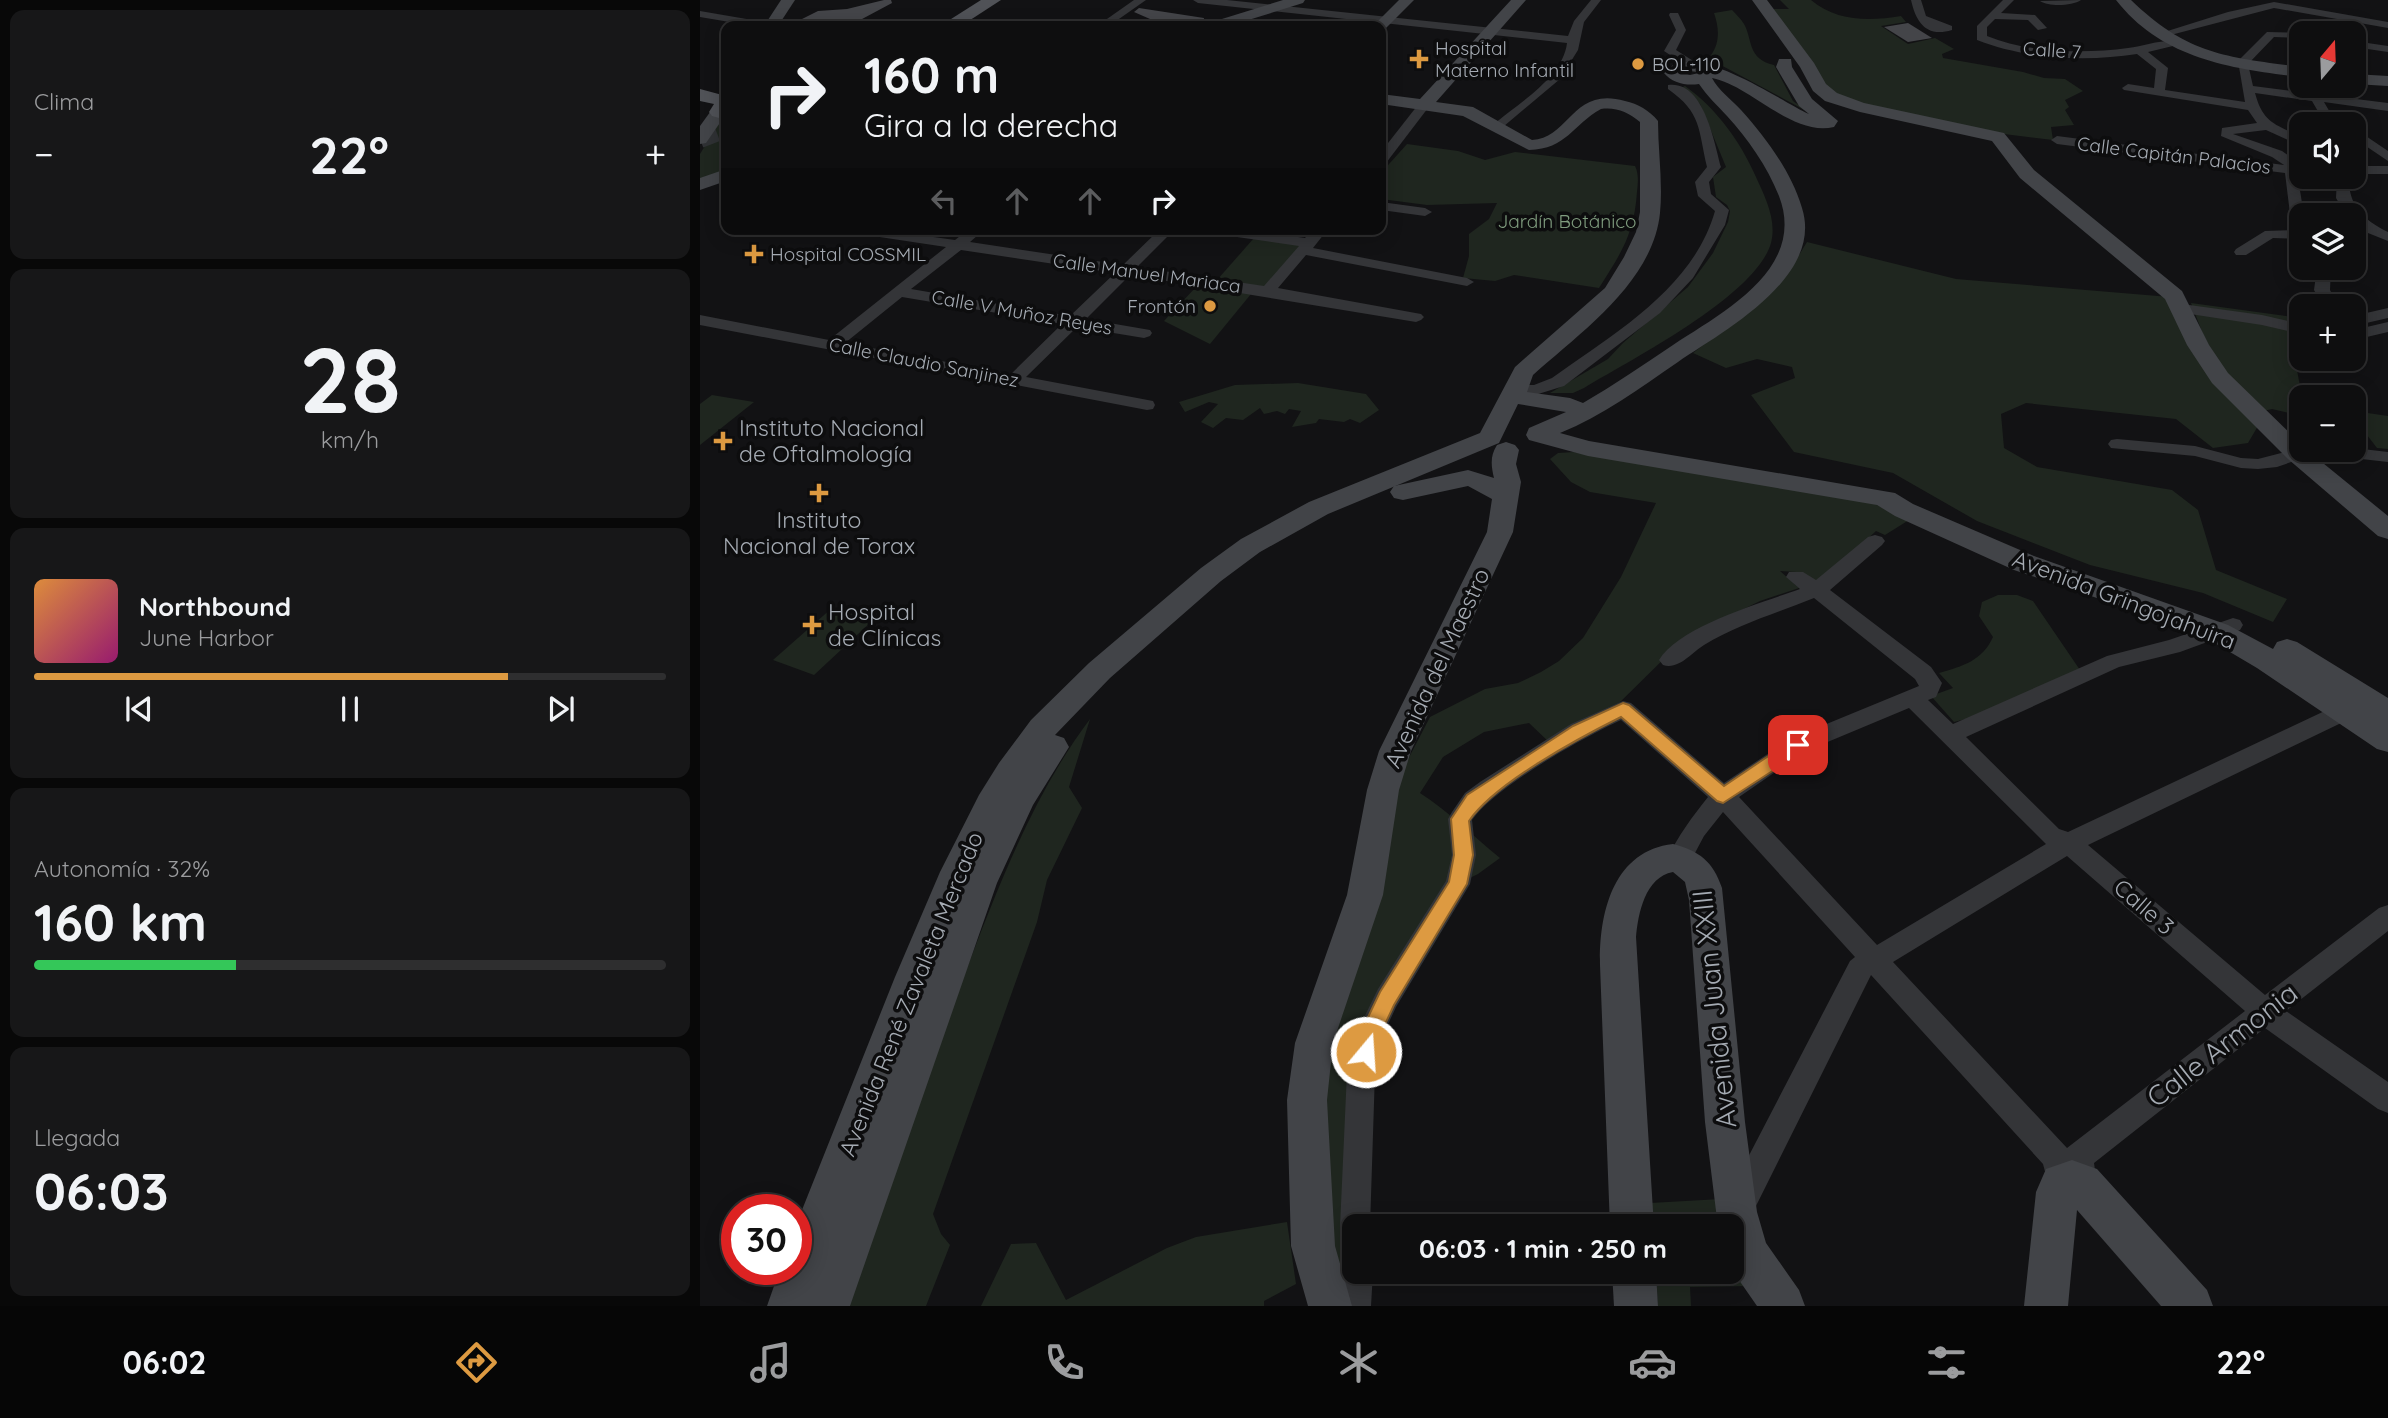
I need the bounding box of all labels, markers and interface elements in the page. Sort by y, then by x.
north arrow [2289,21,2366,98]
map controls [2289,21,2366,462]
place label: Hospital Materno Infantil [1435,36,1574,82]
street label: Calle 7 [2022,36,2082,64]
text: 160 m [864,44,999,105]
icon: right [749,49,840,140]
marker: Hospital Materno Infantil [1409,49,1429,69]
place label: BOL-110 [1652,52,1721,76]
marker: BOL-110 [1630,56,1646,72]
text: Clima [34,87,94,116]
text: Gira a la derecha [864,105,1118,145]
button: sound [2289,112,2366,189]
text: 22° [309,122,389,187]
text: − [34,130,54,178]
text: + [645,130,666,178]
street label: Calle Capitán Palacios [2076,131,2272,179]
icon: left [925,182,963,220]
icon: ahead [998,182,1036,220]
icon: ahead [1071,182,1109,220]
icon: right [1144,182,1182,220]
button: layers [2289,203,2366,280]
park label: Jardín Botánico [1497,209,1637,233]
place label: Hospital COSSMIL [770,242,926,266]
marker: Hospital COSSMIL [744,244,764,264]
street label: Calle Manuel Mariaca [1052,248,1242,298]
street label: Calle V Muñoz Reyes [930,284,1114,340]
place label: Frontón [1127,294,1196,318]
button: + [2289,294,2366,371]
marker: Frontón [1202,298,1218,314]
text: 28 [299,322,401,436]
street label: Calle Claudio Sanjinez [827,332,1021,392]
button: − [2289,385,2366,462]
place label: Instituto Nacional de Oftalmología [739,413,924,468]
text: km/h [321,425,379,454]
marker: Instituto Nacional de Oftalmología [713,431,733,451]
marker: Instituto Nacional de Torax [809,483,829,503]
place label: Instituto Nacional de Torax [723,505,915,560]
street label: Avenida Gringojahuira [2009,544,2240,655]
street label: Avenida del Maestro [1378,563,1496,772]
text: Northbound [139,590,291,623]
place label: Hospital de Clínicas [828,597,941,652]
marker: Hospital de Clínicas [802,615,822,635]
text: June Harbor [139,623,274,652]
icon: previous [120,690,158,728]
icon: pause [331,690,369,728]
icon: next [542,690,580,728]
pin [1768,715,1828,775]
icon: arrive [1779,726,1817,764]
street label: Avenida René Zavaleta Mercado [832,827,989,1160]
text: Autonomía · 32% [34,854,210,883]
street label: Calle 3 [2108,873,2180,941]
street label: Avenida Juan XXIII [1684,888,1743,1130]
text: 160 km [34,889,207,954]
street label: Calle Armonia [2139,975,2304,1114]
position arrow [1329,1015,1403,1089]
text: Llegada [34,1123,120,1152]
text: 06:03 [34,1158,169,1223]
speed limit sign: 30 [721,1194,812,1285]
text: 06:03 · 1 min · 250 m [1419,1232,1667,1265]
icon: directions [452,1338,501,1387]
icon: music [746,1338,795,1387]
icon: phone [1040,1338,1089,1387]
icon: climate [1334,1338,1383,1387]
icon: car [1628,1338,1677,1387]
icon: filters [1922,1338,1971,1387]
text: 06:02 [123,1342,207,1382]
text: 22° [2216,1342,2265,1382]

